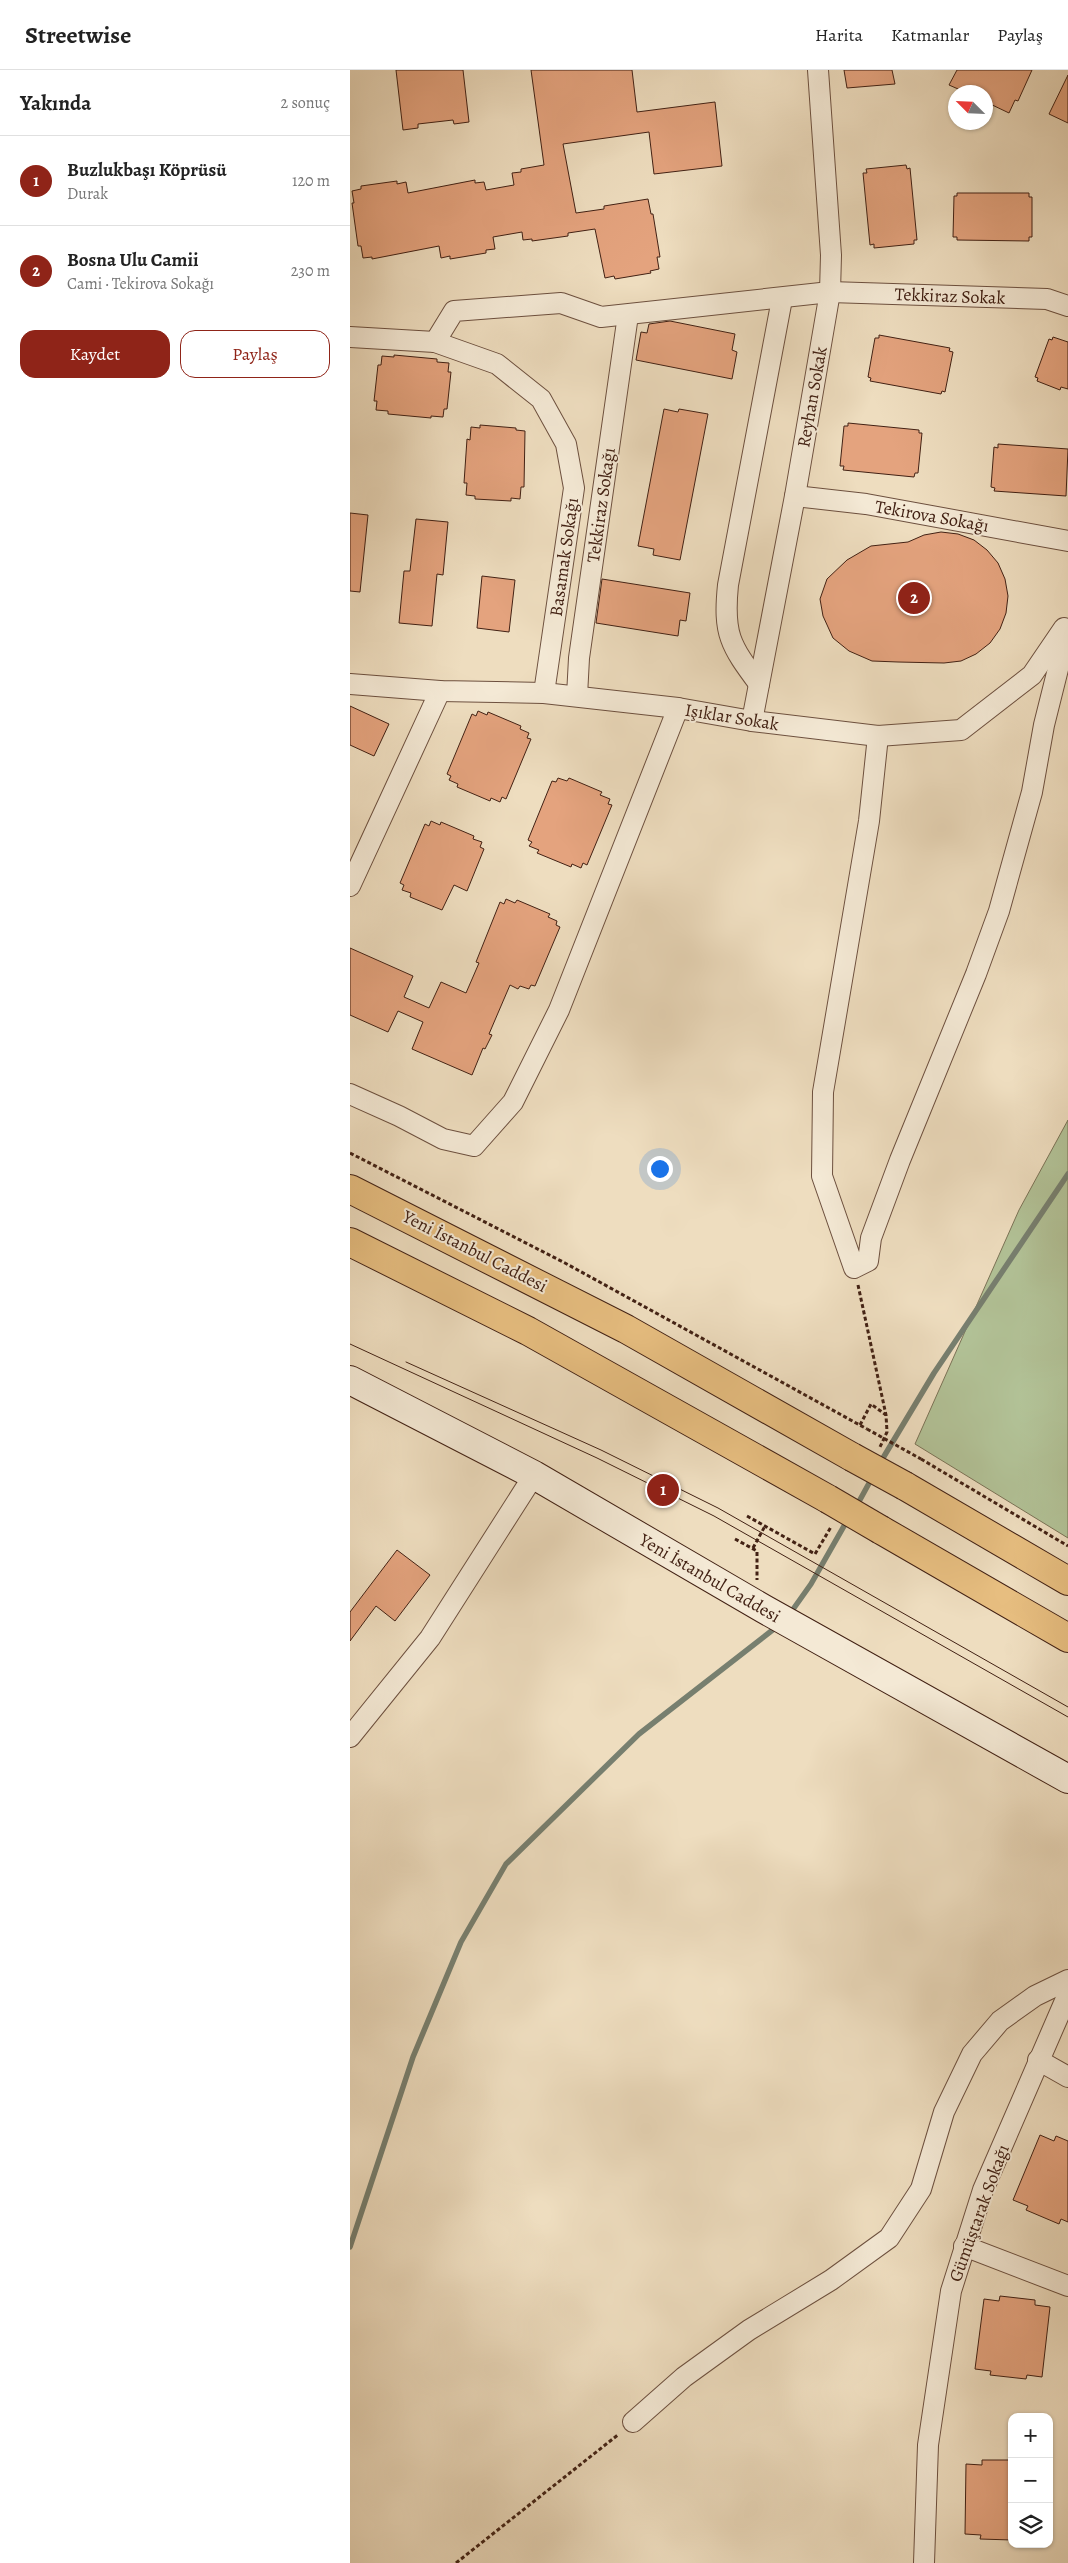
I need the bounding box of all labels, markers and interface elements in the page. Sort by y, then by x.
text: Streetwise [25,19,131,51]
text: Harita [815,23,863,47]
text: Katmanlar [891,23,969,47]
text: Paylaş [997,23,1043,47]
north arrow [948,85,993,130]
text: Yakında [20,89,91,117]
text: 2 sonuç [281,92,330,114]
text: Buzlukbaşı Köprüsü [67,157,227,183]
text: 1 [33,170,39,192]
text: 120 m [292,170,330,192]
text: Durak [67,183,108,205]
text: Bosna Ulu Camii [67,247,199,273]
text: 2 [32,260,40,282]
text: 230 m [291,260,330,282]
text: Cami · Tekirova Sokağı [67,273,214,295]
street label: Tekkiraz Sokak [894,282,1006,310]
button: Kaydet [20,330,170,378]
button: Paylaş [180,330,330,378]
street label: Reyhan Sokak [791,345,833,449]
street label: Tekkiraz Sokağı [581,446,621,564]
street label: Tekirova Sokağı [873,494,991,538]
street label: Basamak Sokağı [544,496,584,618]
pin: 2 [898,579,930,617]
street label: Işıklar Sokak [683,698,781,736]
your location [647,1156,673,1182]
street label: Yeni İstanbul Caddesi [398,1204,551,1298]
pin: 1 [647,1471,679,1509]
street label: Yeni İstanbul Caddesi [634,1527,785,1628]
street label: Gümüştarak Sokağı [943,2141,1015,2285]
map controls [1008,2413,1053,2548]
button: + [1008,2413,1053,2458]
button: − [1008,2458,1053,2503]
button: layers [1008,2503,1053,2548]

